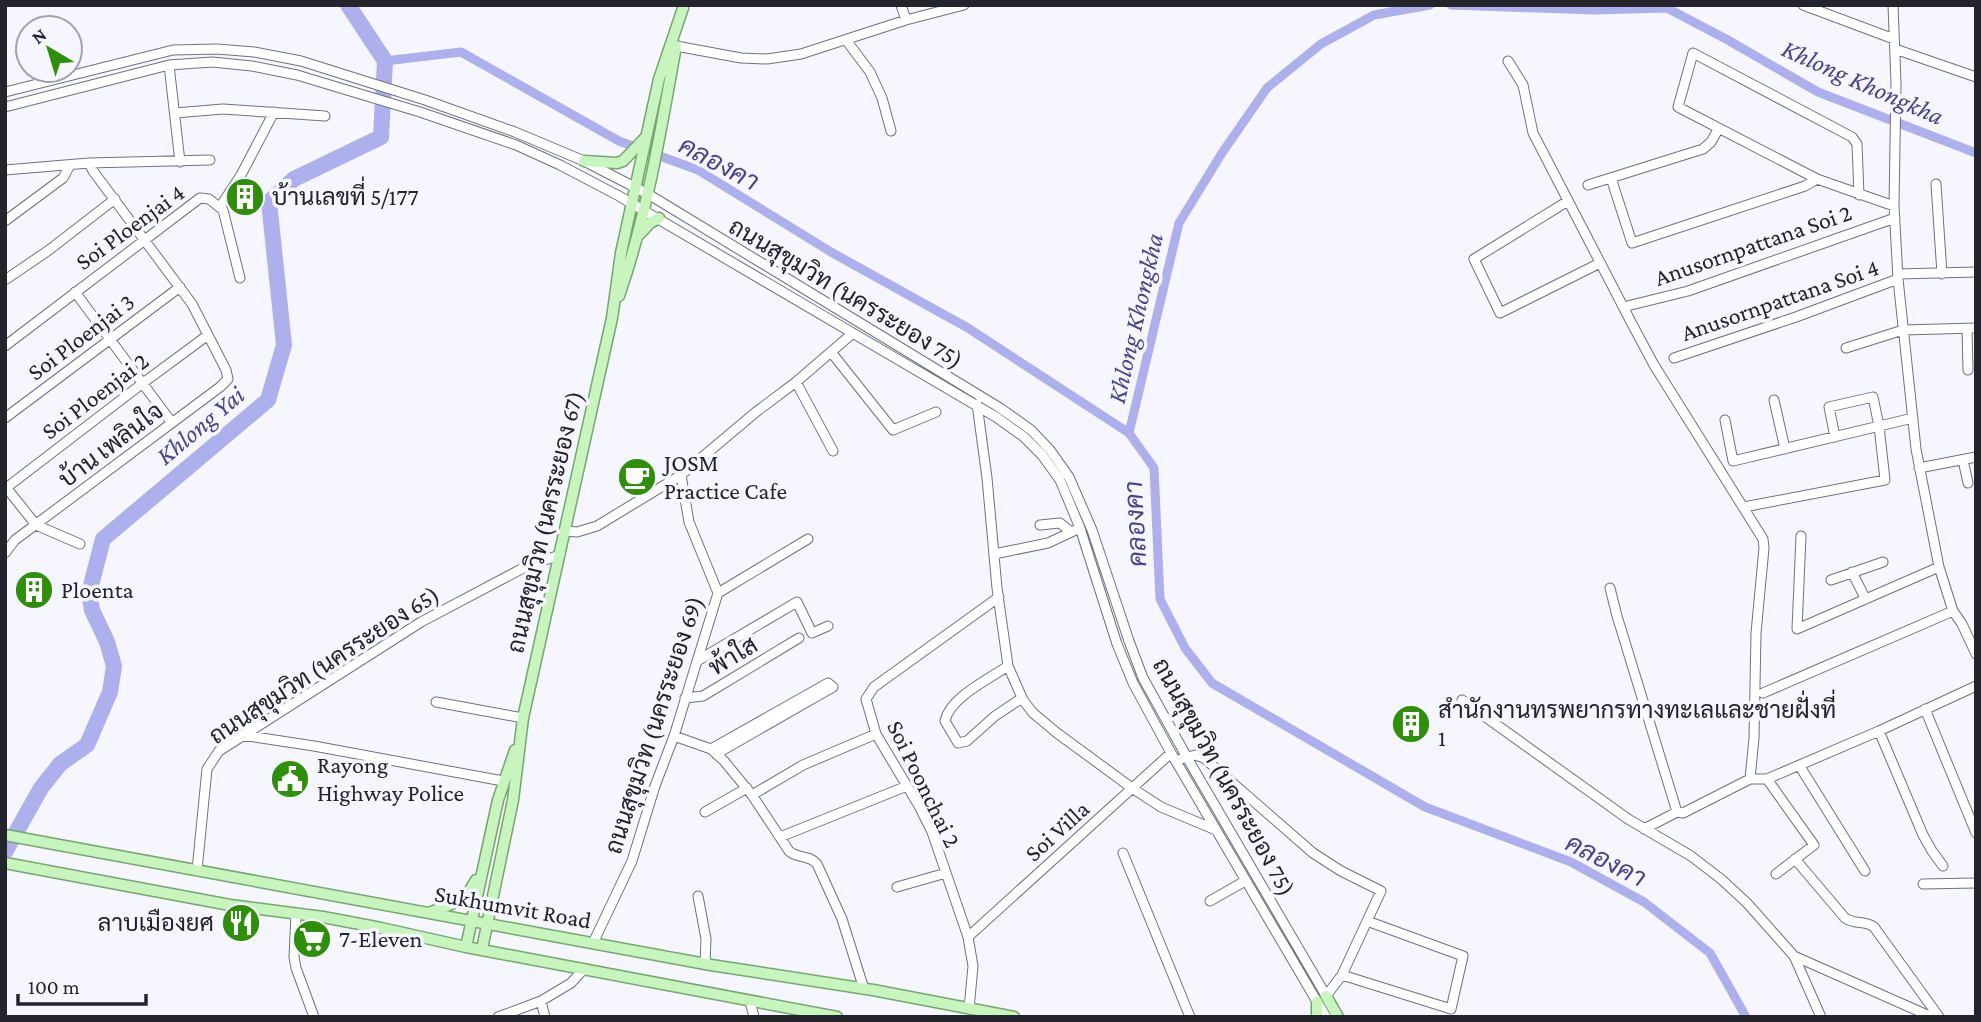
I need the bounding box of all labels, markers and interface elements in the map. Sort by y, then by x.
north arrow [14,14,84,84]
text: N [27,24,50,48]
water label: Khlong Khongkha [1777,34,1948,131]
water label: คลองคา [674,130,764,196]
building icon: บ้านเลขที่ 5/177 [224,176,266,218]
place label: บ้านเลขที่ 5/177 [272,176,419,210]
street label: Soi Ploenjai 4 [70,178,189,275]
street label: Anusornpattana Soi 2 [1651,198,1855,291]
street label: ถนนสุขุมวิท (นครระยอง 75) [723,212,968,376]
water label: Khlong Khongkha [1102,230,1169,406]
street label: Anusornpattana Soi 4 [1677,253,1882,346]
street label: Soi Ploenjai 3 [22,288,139,386]
street label: Soi Ploenjai 2 [36,347,153,445]
water label: Khlong Yai [150,380,250,470]
street label: ถนนสุขุมวิท (นครระยอง 67) [501,388,591,656]
street label: บ้าน เพลินใจ [52,395,168,492]
place label: JOSM Practice Cafe [662,449,787,504]
cafe icon: JOSM Practice Cafe [616,456,658,498]
water label: คลองคา [1119,480,1152,568]
building icon: Ploenta [13,569,55,611]
place label: Ploenta [61,576,134,603]
street label: ถนนสุขุมวิท (นครระยอง 65) [204,580,445,752]
street label: ถนนสุขุมวิท (นครระยอง 69) [599,593,711,858]
street label: พ้าใส [703,629,762,681]
street label: ถนนสุขุมวิท (นครระยอง 75) [1145,653,1301,902]
place label: สำนักงานทรพยากรทางทะเลและชายฝั่งที่ 1 [1438,689,1836,751]
building icon: สำนักงานทรพยากรทางทะเลและชายฝั่งที่ 1 [1390,703,1432,745]
street label: Soi Poonchai 2 [882,716,967,852]
place label: Rayong Highway Police [317,751,464,806]
public building icon: Rayong Highway Police [269,758,311,800]
street label: Soi Villa [1019,795,1094,867]
water label: คลองคา [1561,828,1651,893]
street label: Sukhumvit Road [433,879,594,934]
restaurant icon: ลาบเมืองยศ [220,902,262,944]
place label: ลาบเมืองยศ [98,908,214,936]
supermarket icon: 7-Eleven [291,918,333,960]
place label: 7-Eleven [339,925,423,952]
scale bar [18,962,145,1006]
text: 100 m [28,975,80,999]

